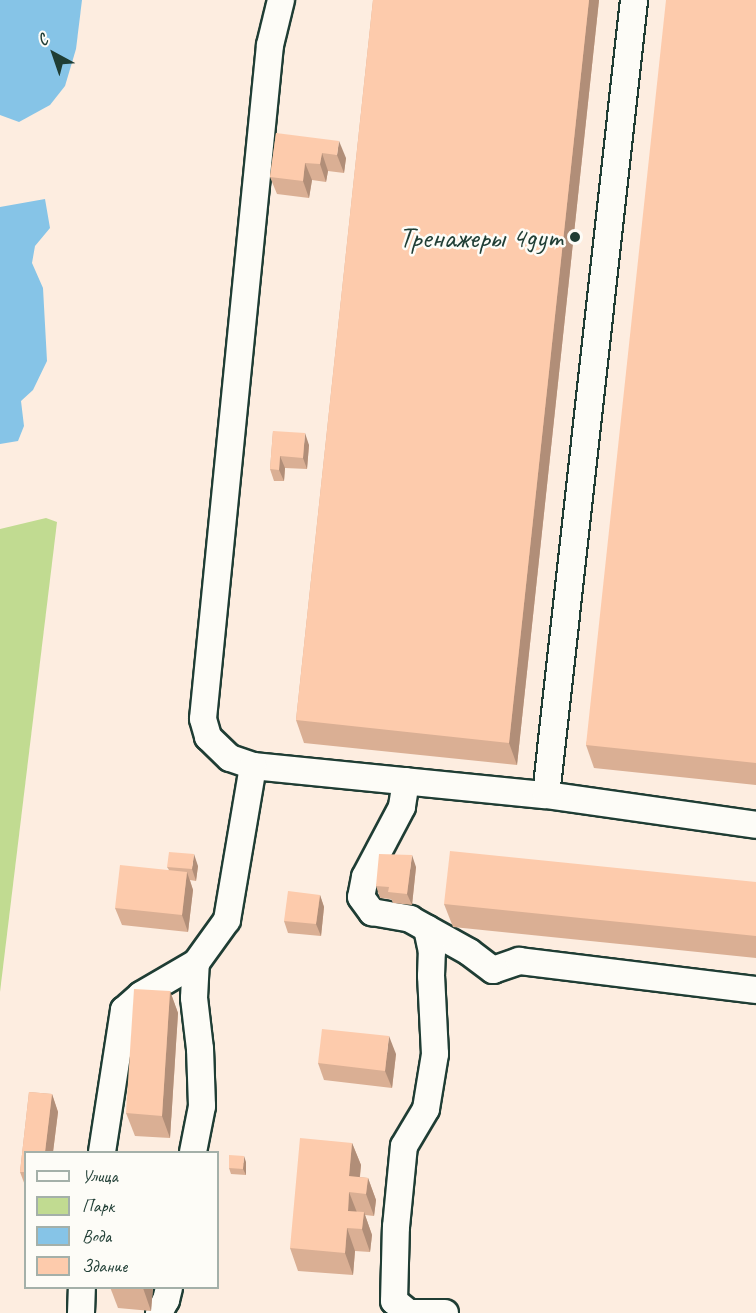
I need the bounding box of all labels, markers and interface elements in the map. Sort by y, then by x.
north arrow [24,24,84,84]
text: С [33,30,52,50]
place label: Тренажеры 4gym [399,219,563,255]
marker: Тренажеры 4gym [568,230,582,244]
legend [24,1151,219,1289]
text: Улица [82,1165,118,1187]
text: Парк [82,1195,114,1217]
text: Вода [82,1225,111,1247]
text: Здание [82,1255,127,1277]

